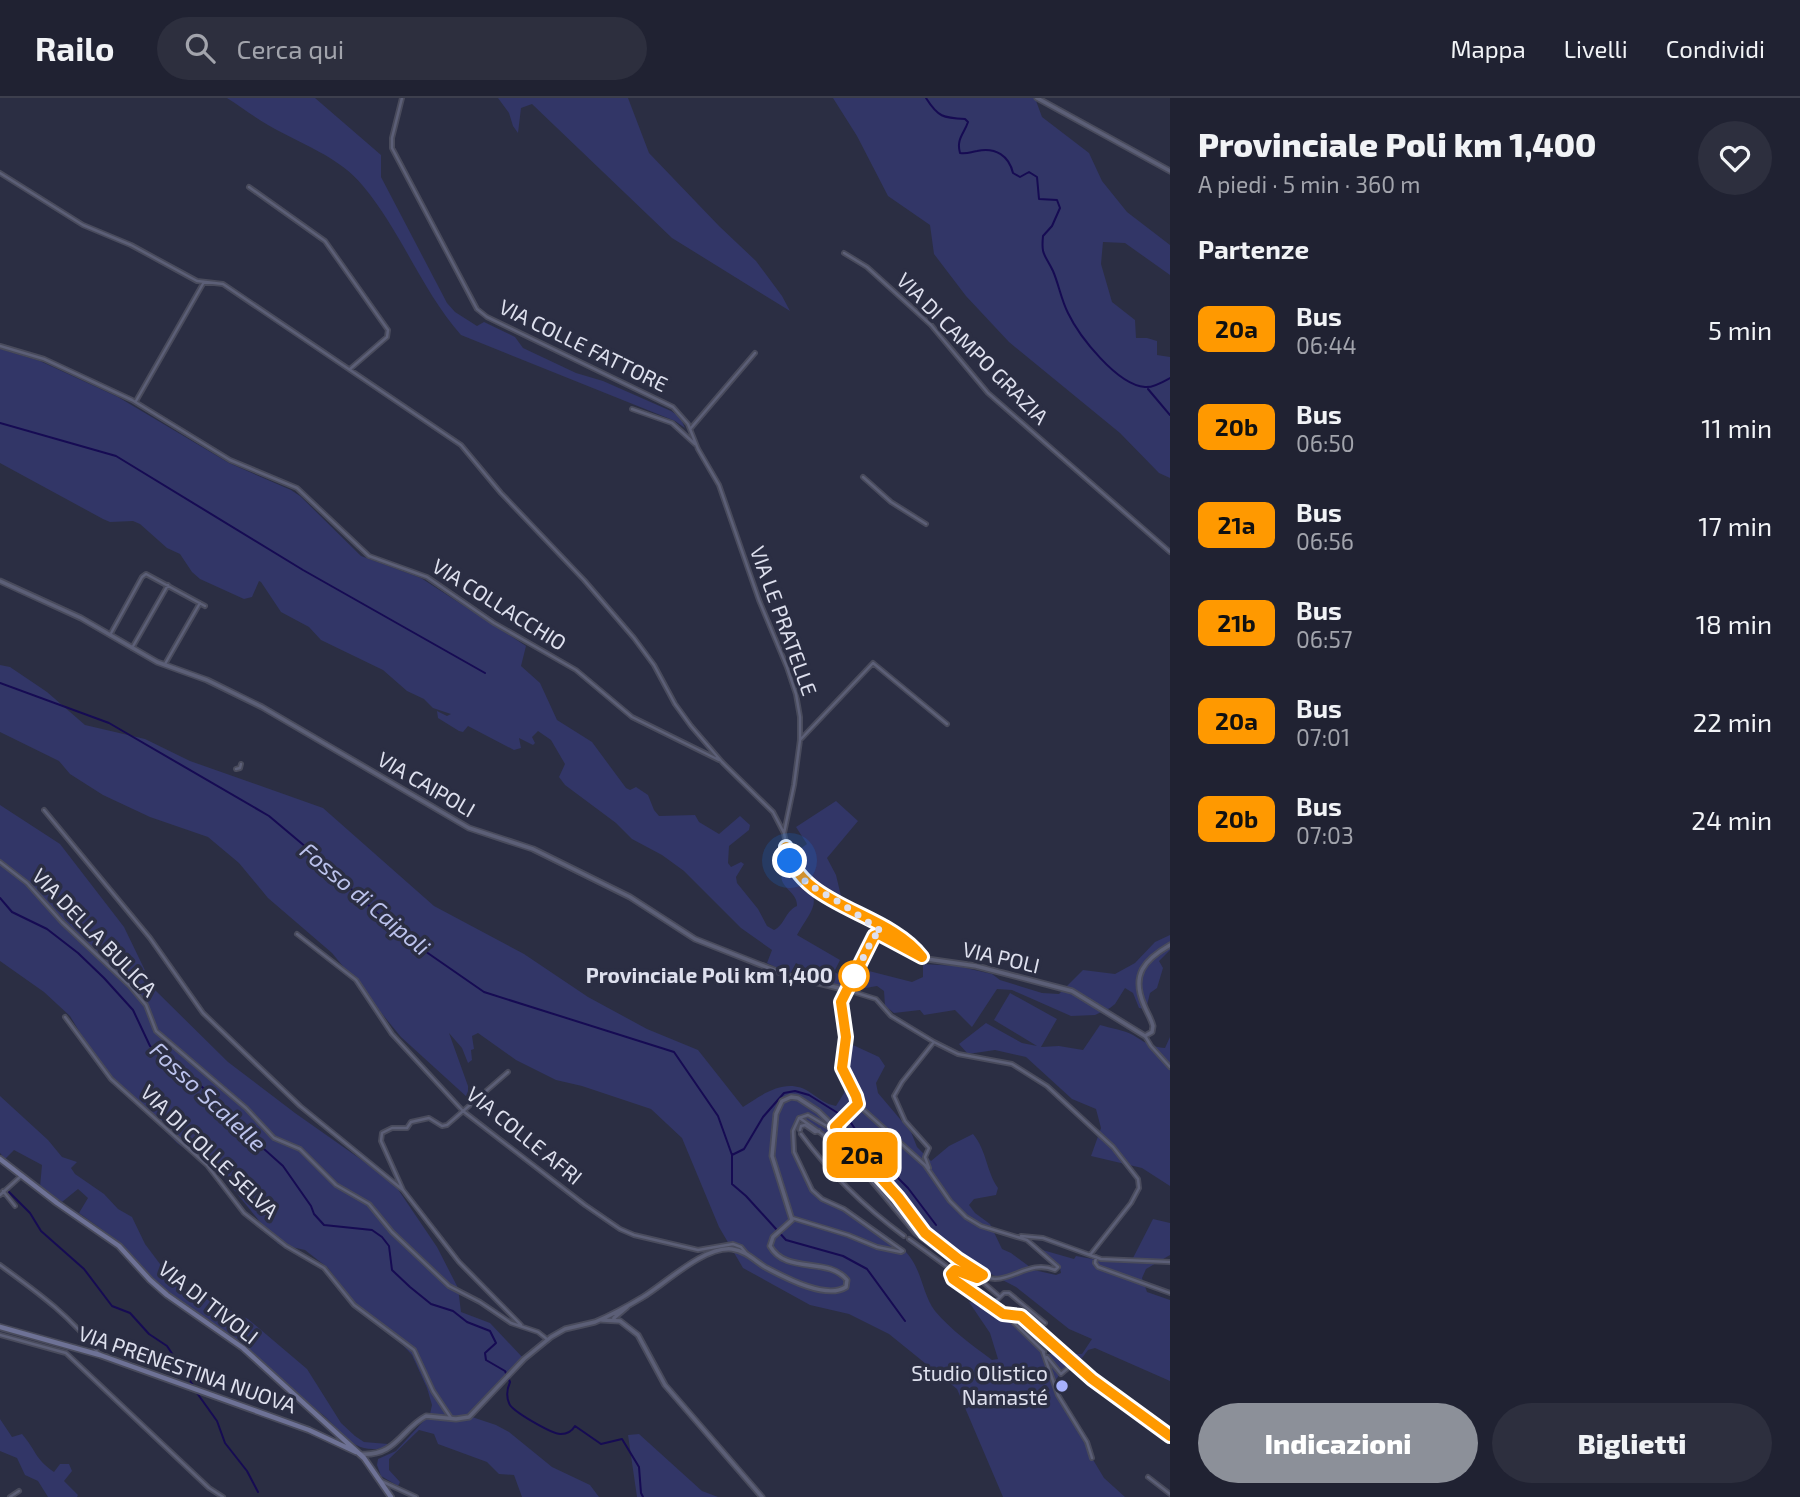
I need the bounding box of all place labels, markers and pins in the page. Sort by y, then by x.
marker: Provinciale Poli km 1,400 [839,961,869,991]
place label: Provinciale Poli km 1,400 [586,962,833,987]
place label: Studio Olistico Namasté [911,1360,1048,1409]
marker: Studio Olistico Namasté [1054,1378,1070,1394]

